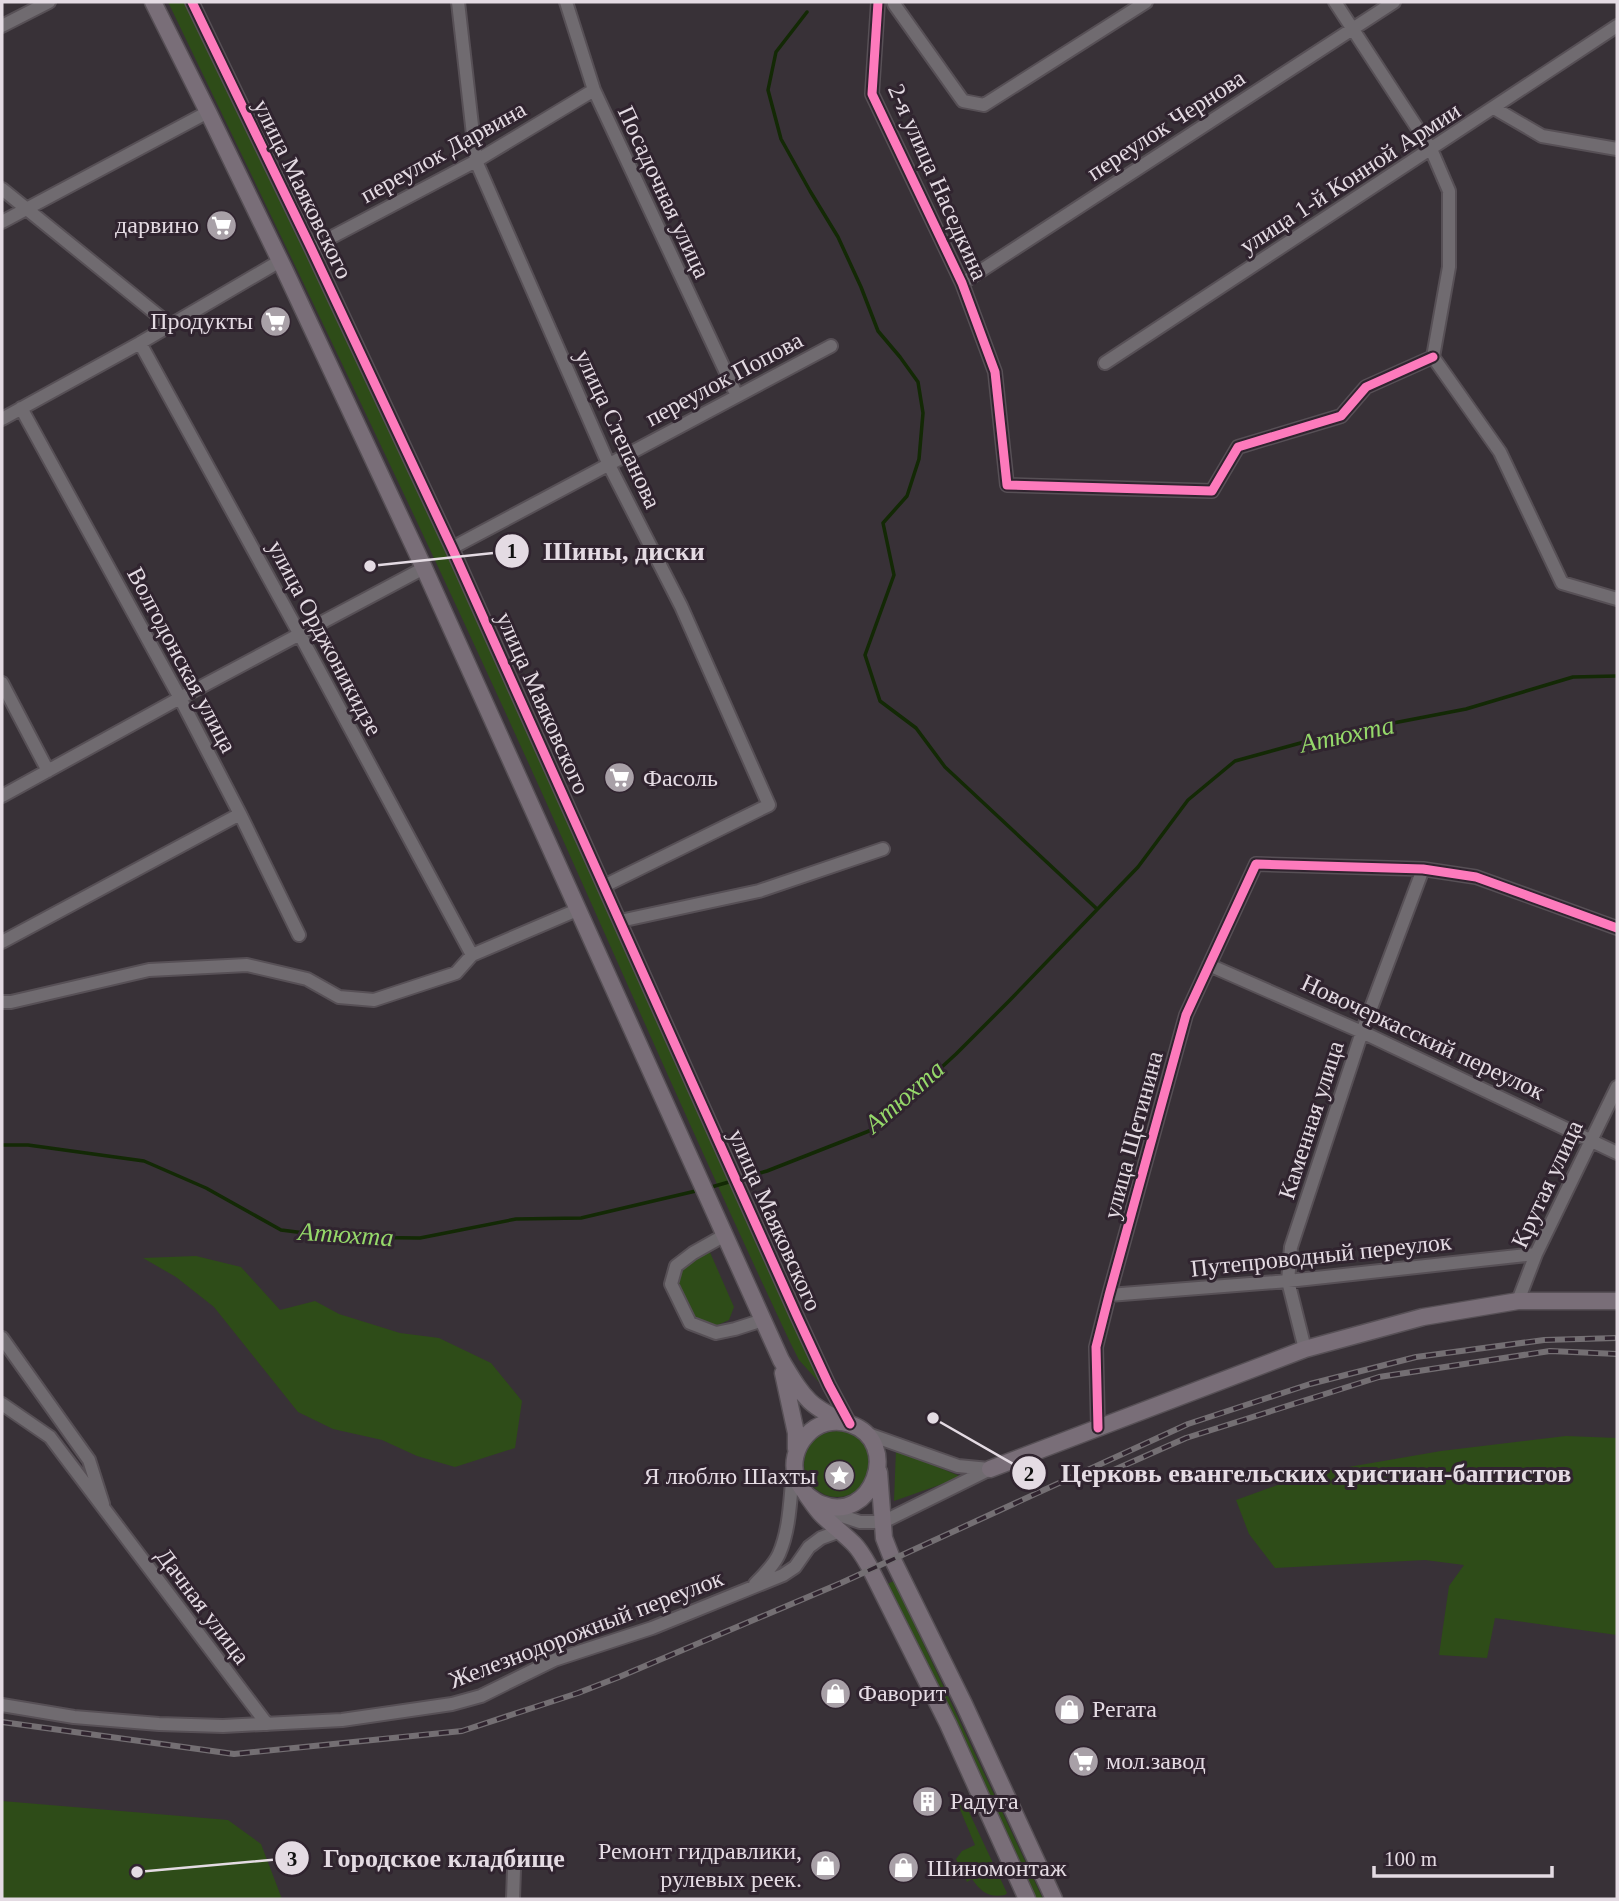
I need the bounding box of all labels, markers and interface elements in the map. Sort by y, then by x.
street label: переулок Чернова [1082,64,1250,186]
street label: 2-я улица Наседкина [883,80,993,284]
street label: улица Маяковского [248,95,358,283]
street label: переулок Дарвина [356,96,530,208]
street label: улица 1-й Конной Армии [1235,97,1465,259]
street label: Посадочная улица [613,102,715,283]
supermarket icon: дарвино [205,208,239,242]
place label: дарвино [115,212,199,238]
supermarket icon: Продукты [259,304,293,338]
place label: Продукты [150,308,253,334]
street label: переулок Попова [641,327,807,431]
street label: улица Степанова [570,346,666,513]
callout: Шины, диски [495,527,719,574]
street label: улица Орджоникидзе [263,536,387,740]
text: Шины, диски [543,537,705,566]
text: 1 [507,539,517,563]
street label: Волгодонская улица [122,563,242,757]
street label: улица Маяковского [491,608,595,798]
water label: Атюхта [1295,710,1397,759]
supermarket icon: Фасоль [603,761,637,795]
place label: Фасоль [643,765,718,791]
street label: Новочеркасский переулок [1297,969,1549,1105]
street label: Каменная улица [1273,1037,1349,1202]
street label: улица Щетинина [1098,1048,1168,1222]
water label: Атюхта [857,1054,950,1140]
street label: Крутая улица [1506,1116,1588,1252]
street label: улица Маяковского [723,1125,827,1315]
water label: Атюхта [295,1217,395,1252]
street label: Путепроводный переулок [1189,1228,1453,1282]
callout: Церковь евангельских христиан-баптистов [1012,1450,1585,1497]
place icon: Я люблю Шахты [822,1459,856,1493]
text: Церковь евангельских христиан-баптистов [1061,1459,1571,1488]
text: 2 [1024,1462,1034,1486]
place label: Я люблю Шахты [644,1463,816,1489]
street label: Дачная улица [151,1543,255,1669]
street label: Железнодорожный переулок [445,1564,727,1693]
shop icon: Фаворит [818,1676,852,1710]
place label: Фаворит [858,1680,947,1706]
shop icon: Регата [1052,1692,1086,1726]
place label: Регата [1092,1696,1157,1722]
supermarket icon: мол.завод [1066,1744,1100,1778]
place label: мол.завод [1106,1748,1206,1774]
building icon: Радуга [910,1784,944,1818]
place label: Радуга [950,1788,1019,1814]
scale bar [1374,1834,1552,1878]
callout: Городское кладбище [274,1835,579,1882]
place label: Ремонт гидравлики, рулевых реек. [598,1838,802,1892]
text: Городское кладбище [323,1844,565,1873]
text: 3 [287,1847,297,1871]
text: 100 m [1384,1847,1437,1871]
shop icon: Ремонт гидравлики, рулевых реек. [808,1848,842,1882]
shop icon: Шиномонтаж [887,1851,921,1885]
place label: Шиномонтаж [927,1855,1067,1881]

